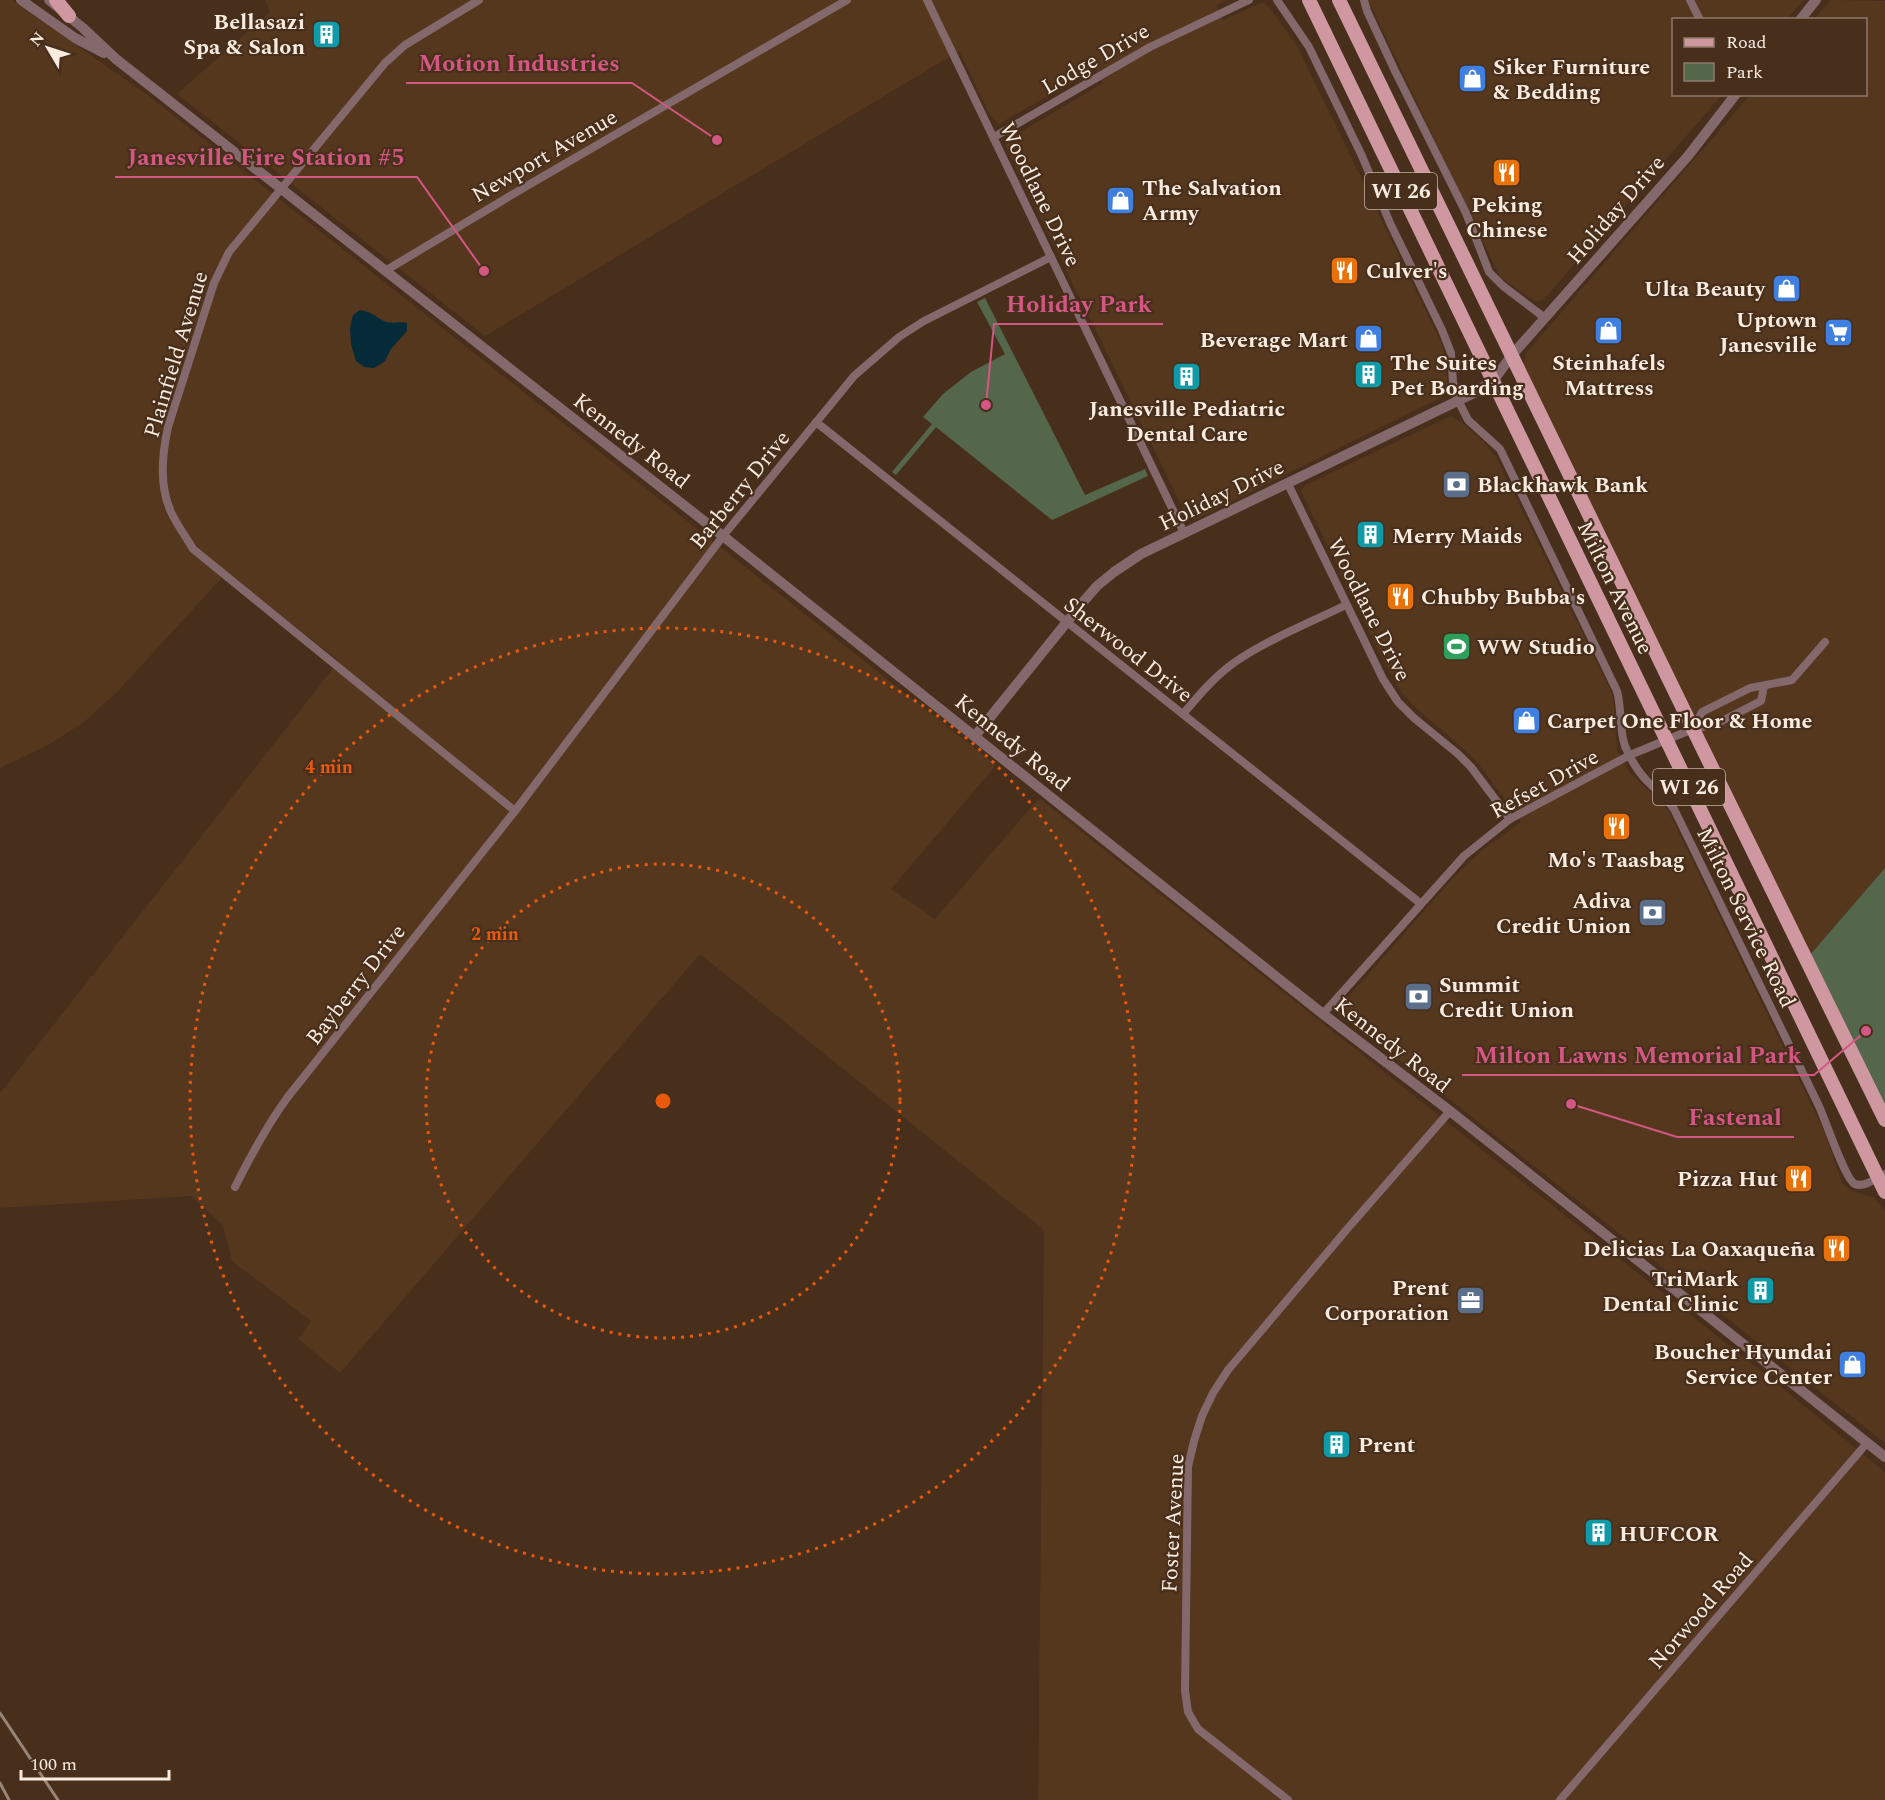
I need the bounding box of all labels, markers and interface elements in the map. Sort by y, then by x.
place label: Bellasazi Spa & Salon [183,6,305,64]
street label: Lodge Drive [1036,15,1156,104]
north arrow [18,18,78,78]
building icon: Bellasazi Spa & Salon [310,18,342,50]
legend [1672,18,1867,96]
text: N [24,27,51,52]
text: Road [1726,29,1767,56]
callout: Motion Industries [406,41,632,83]
text: Motion Industries [418,46,620,82]
place label: Siker Furniture & Bedding [1493,51,1650,109]
text: Park [1726,59,1763,86]
shop icon: Siker Furniture & Bedding [1456,63,1488,95]
street label: Newport Avenue [466,101,624,212]
street label: Woodlane Drive [990,117,1089,273]
callout: Janesville Fire Station #5 [115,135,417,177]
text: Janesville Fire Station #5 [127,140,405,176]
street label: Holiday Drive [1559,148,1673,272]
restaurant icon: Peking Chinese [1491,156,1523,188]
place label: The Salvation Army [1142,172,1282,230]
road number: WI 26 [1365,173,1437,209]
shop icon: The Salvation Army [1105,184,1137,216]
place label: Peking Chinese [1466,189,1548,247]
restaurant icon: Culver's [1329,254,1361,286]
place label: Culver's [1366,255,1448,288]
street label: Plainfield Avenue [135,267,217,442]
shop icon: Ulta Beauty [1770,272,1802,304]
place label: Ulta Beauty [1644,273,1767,306]
callout: Holiday Park [994,282,1163,324]
text: Holiday Park [1006,287,1152,323]
place label: Uptown Janesville [1719,304,1817,362]
shop icon: Steinhafels Mattress [1593,314,1625,346]
supermarket icon: Uptown Janesville [1822,316,1854,348]
shop icon: Beverage Mart [1353,323,1385,355]
place label: Beverage Mart [1200,324,1348,357]
place label: The Suites Pet Boarding [1390,347,1524,405]
place label: Steinhafels Mattress [1552,347,1666,405]
building icon: The Suites Pet Boarding [1353,359,1385,391]
building icon: Janesville Pediatric Dental Care [1171,360,1203,392]
street label: Kennedy Road [566,385,696,497]
place label: Janesville Pediatric Dental Care [1089,393,1285,451]
street label: Barberry Drive [682,423,798,556]
street label: Holiday Drive [1153,451,1290,540]
bank icon: Blackhawk Bank [1440,468,1472,500]
place label: Blackhawk Bank [1477,469,1649,502]
street label: Milton Avenue [1568,515,1661,660]
building icon: Merry Maids [1355,519,1387,551]
place label: Merry Maids [1392,520,1523,553]
street label: Woodlane Drive [1318,532,1419,687]
restaurant icon: Chubby Bubba's [1384,580,1416,612]
place label: Chubby Bubba's [1421,581,1585,614]
street label: Sherwood Drive [1056,589,1200,711]
sports icon: WW Studio [1440,630,1472,662]
place label: WW Studio [1477,631,1595,664]
street label: Kennedy Road [947,686,1077,800]
shop icon: Carpet One Floor & Home [1510,704,1542,736]
place label: Carpet One Floor & Home [1547,705,1813,738]
street label: Refset Drive [1484,741,1605,828]
text: 4 min [305,754,353,781]
road number: WI 26 [1653,769,1725,805]
restaurant icon: Mo's Taasbag [1600,811,1632,843]
street label: Milton Service Road [1687,822,1804,1014]
place label: Mo's Taasbag [1547,844,1685,877]
place label: Adiva Credit Union [1496,885,1632,943]
bank icon: Adiva Credit Union [1636,897,1668,929]
street label: Bayberry Drive [298,917,414,1053]
text: 2 min [471,921,519,948]
place label: Summit Credit Union [1439,969,1574,1027]
bank icon: Summit Credit Union [1402,981,1434,1013]
street label: Kennedy Road [1327,989,1457,1101]
callout: Milton Lawns Memorial Park [1462,1033,1814,1075]
text: Milton Lawns Memorial Park [1474,1038,1802,1074]
centre of rings [653,1091,673,1111]
callout: Fastenal [1677,1095,1794,1137]
text: Fastenal [1688,1100,1782,1136]
restaurant icon: Pizza Hut [1783,1162,1815,1194]
place label: Pizza Hut [1677,1163,1778,1196]
restaurant icon: Delicias La Oaxaqueña [1820,1232,1852,1264]
place label: Delicias La Oaxaqueña [1583,1233,1816,1266]
place label: TriMark Dental Clinic [1603,1263,1740,1321]
place label: Prent Corporation [1324,1272,1449,1330]
building icon: TriMark Dental Clinic [1744,1275,1776,1307]
office icon: Prent Corporation [1454,1284,1486,1316]
place label: Boucher Hyundai Service Center [1654,1336,1833,1394]
shop icon: Boucher Hyundai Service Center [1837,1348,1869,1380]
building icon: Prent [1321,1428,1353,1460]
place label: Prent [1358,1429,1415,1462]
street label: Foster Avenue [1153,1453,1194,1594]
building icon: HUFCOR [1582,1517,1614,1549]
place label: HUFCOR [1619,1518,1720,1551]
street label: Norwood Road [1641,1545,1762,1677]
scale bar [21,1743,170,1781]
text: 100 m [30,1751,77,1778]

